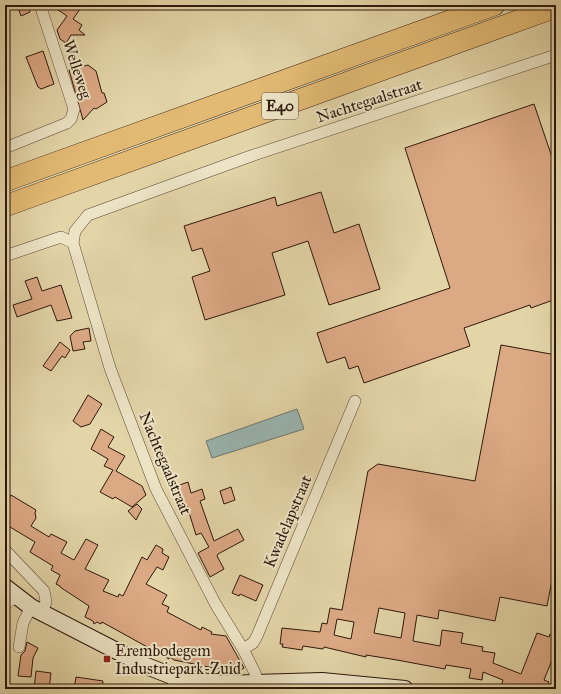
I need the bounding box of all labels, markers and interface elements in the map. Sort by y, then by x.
street label: Welleweg [58,37,96,102]
street label: Nachtegaalstraat [314,74,425,127]
road number: E40 [262,93,298,119]
street label: Nachtegaalstraat [134,409,196,518]
street label: Kwadelapstraat [259,472,316,570]
place label: Erembodegem Industriepark-Zuid [115,641,241,678]
marker: Erembodegem Industriepark-Zuid [102,654,112,664]

